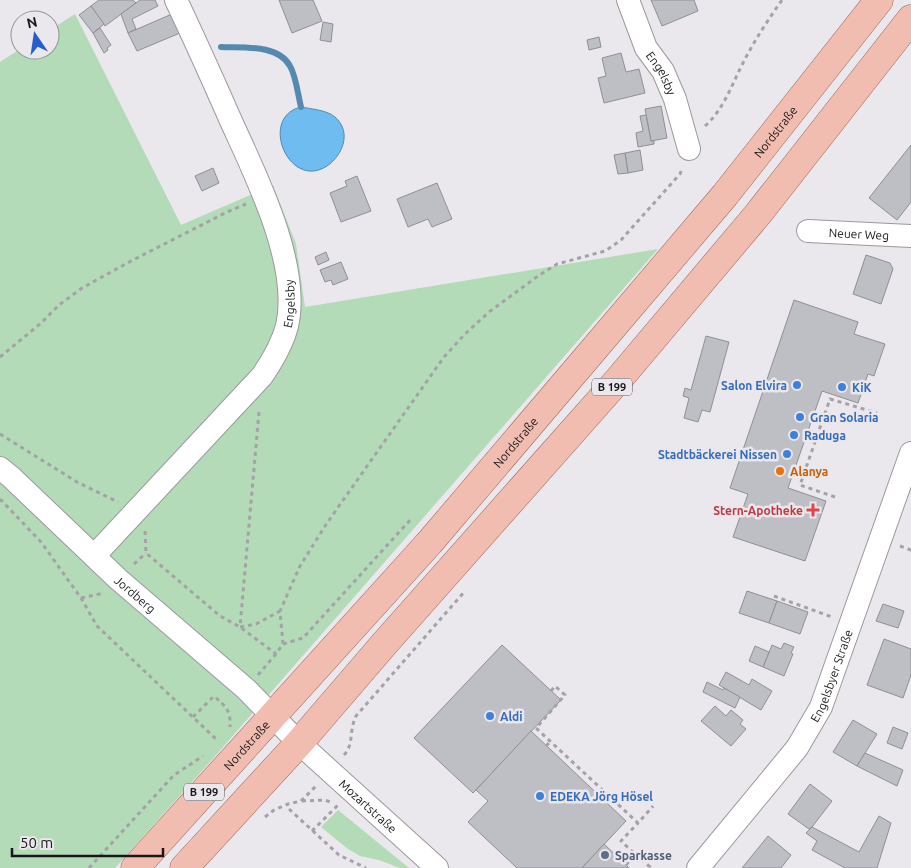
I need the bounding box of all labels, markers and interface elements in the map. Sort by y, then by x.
north arrow [10,10,60,60]
text: N [25,13,39,31]
street label: Engelsby [644,49,679,97]
street label: Nordstraße [751,103,799,160]
street label: Neuer Weg [828,226,889,241]
street label: Engelsby [280,279,296,329]
road number: B 199 [592,378,632,396]
place label: Salon Elvira [721,379,787,392]
marker: Salon Elvira [791,379,803,391]
marker: KiK [836,381,848,393]
place label: KiK [852,381,871,394]
marker: Gran Solaria [794,411,806,423]
place label: Gran Solaria [810,411,879,424]
street label: Nordstraße [490,414,540,470]
marker: Raduga [788,429,800,441]
place label: Raduga [804,429,846,442]
place label: Stadtbäckerei Nissen [658,448,777,461]
marker: Stadtbäckerei Nissen [781,448,793,460]
marker: Alanya [774,465,786,477]
place label: Alanya [790,465,828,478]
place label: Stern-Apotheke [713,504,803,517]
marker: Stern-Apotheke [807,504,819,516]
street label: Jordberg [112,573,158,615]
street label: Engelsbyer Straße [807,628,854,724]
marker: Aldi [484,710,496,722]
place label: Aldi [500,710,523,723]
street label: Nordstraße [221,718,272,772]
street label: Mozartstraße [337,777,400,835]
road number: B 199 [184,784,224,800]
marker: EDEKA Jörg Hösel [534,790,546,802]
place label: EDEKA Jörg Hösel [550,790,653,803]
scale bar [12,826,164,858]
text: 50 m [20,834,53,851]
marker: Sparkasse [599,849,611,861]
place label: Sparkasse [615,849,672,862]

